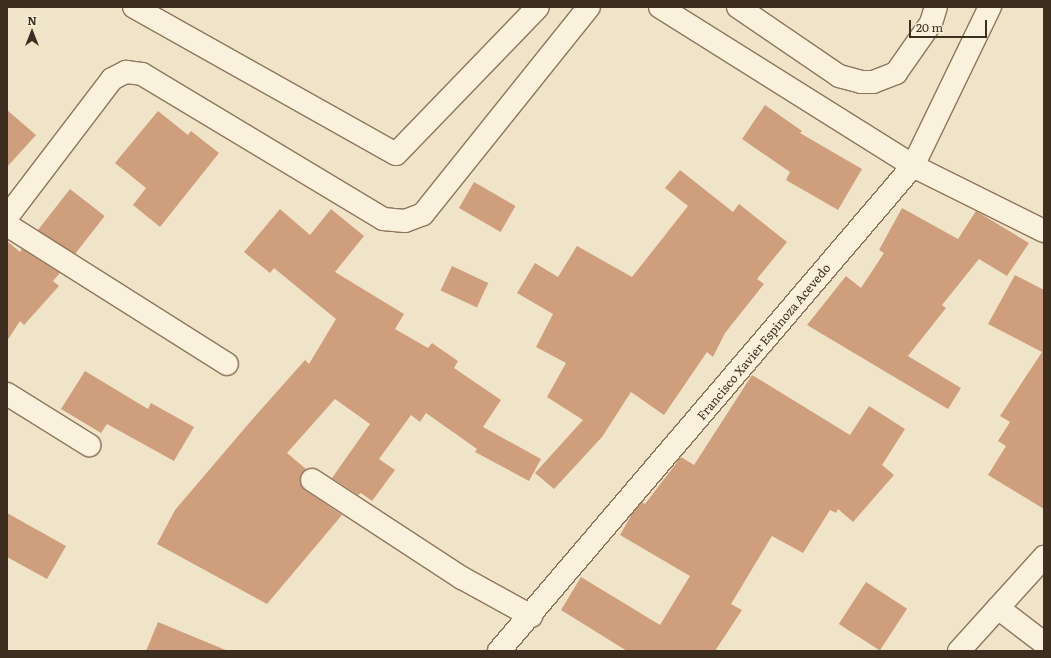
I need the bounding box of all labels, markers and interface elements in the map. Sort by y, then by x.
north arrow [12,12,52,52]
text: N [27,12,37,28]
scale bar [911,12,989,38]
text: 20 m [916,18,943,36]
street label: Francisco Xavier Espinoza Acevedo [694,261,834,423]

